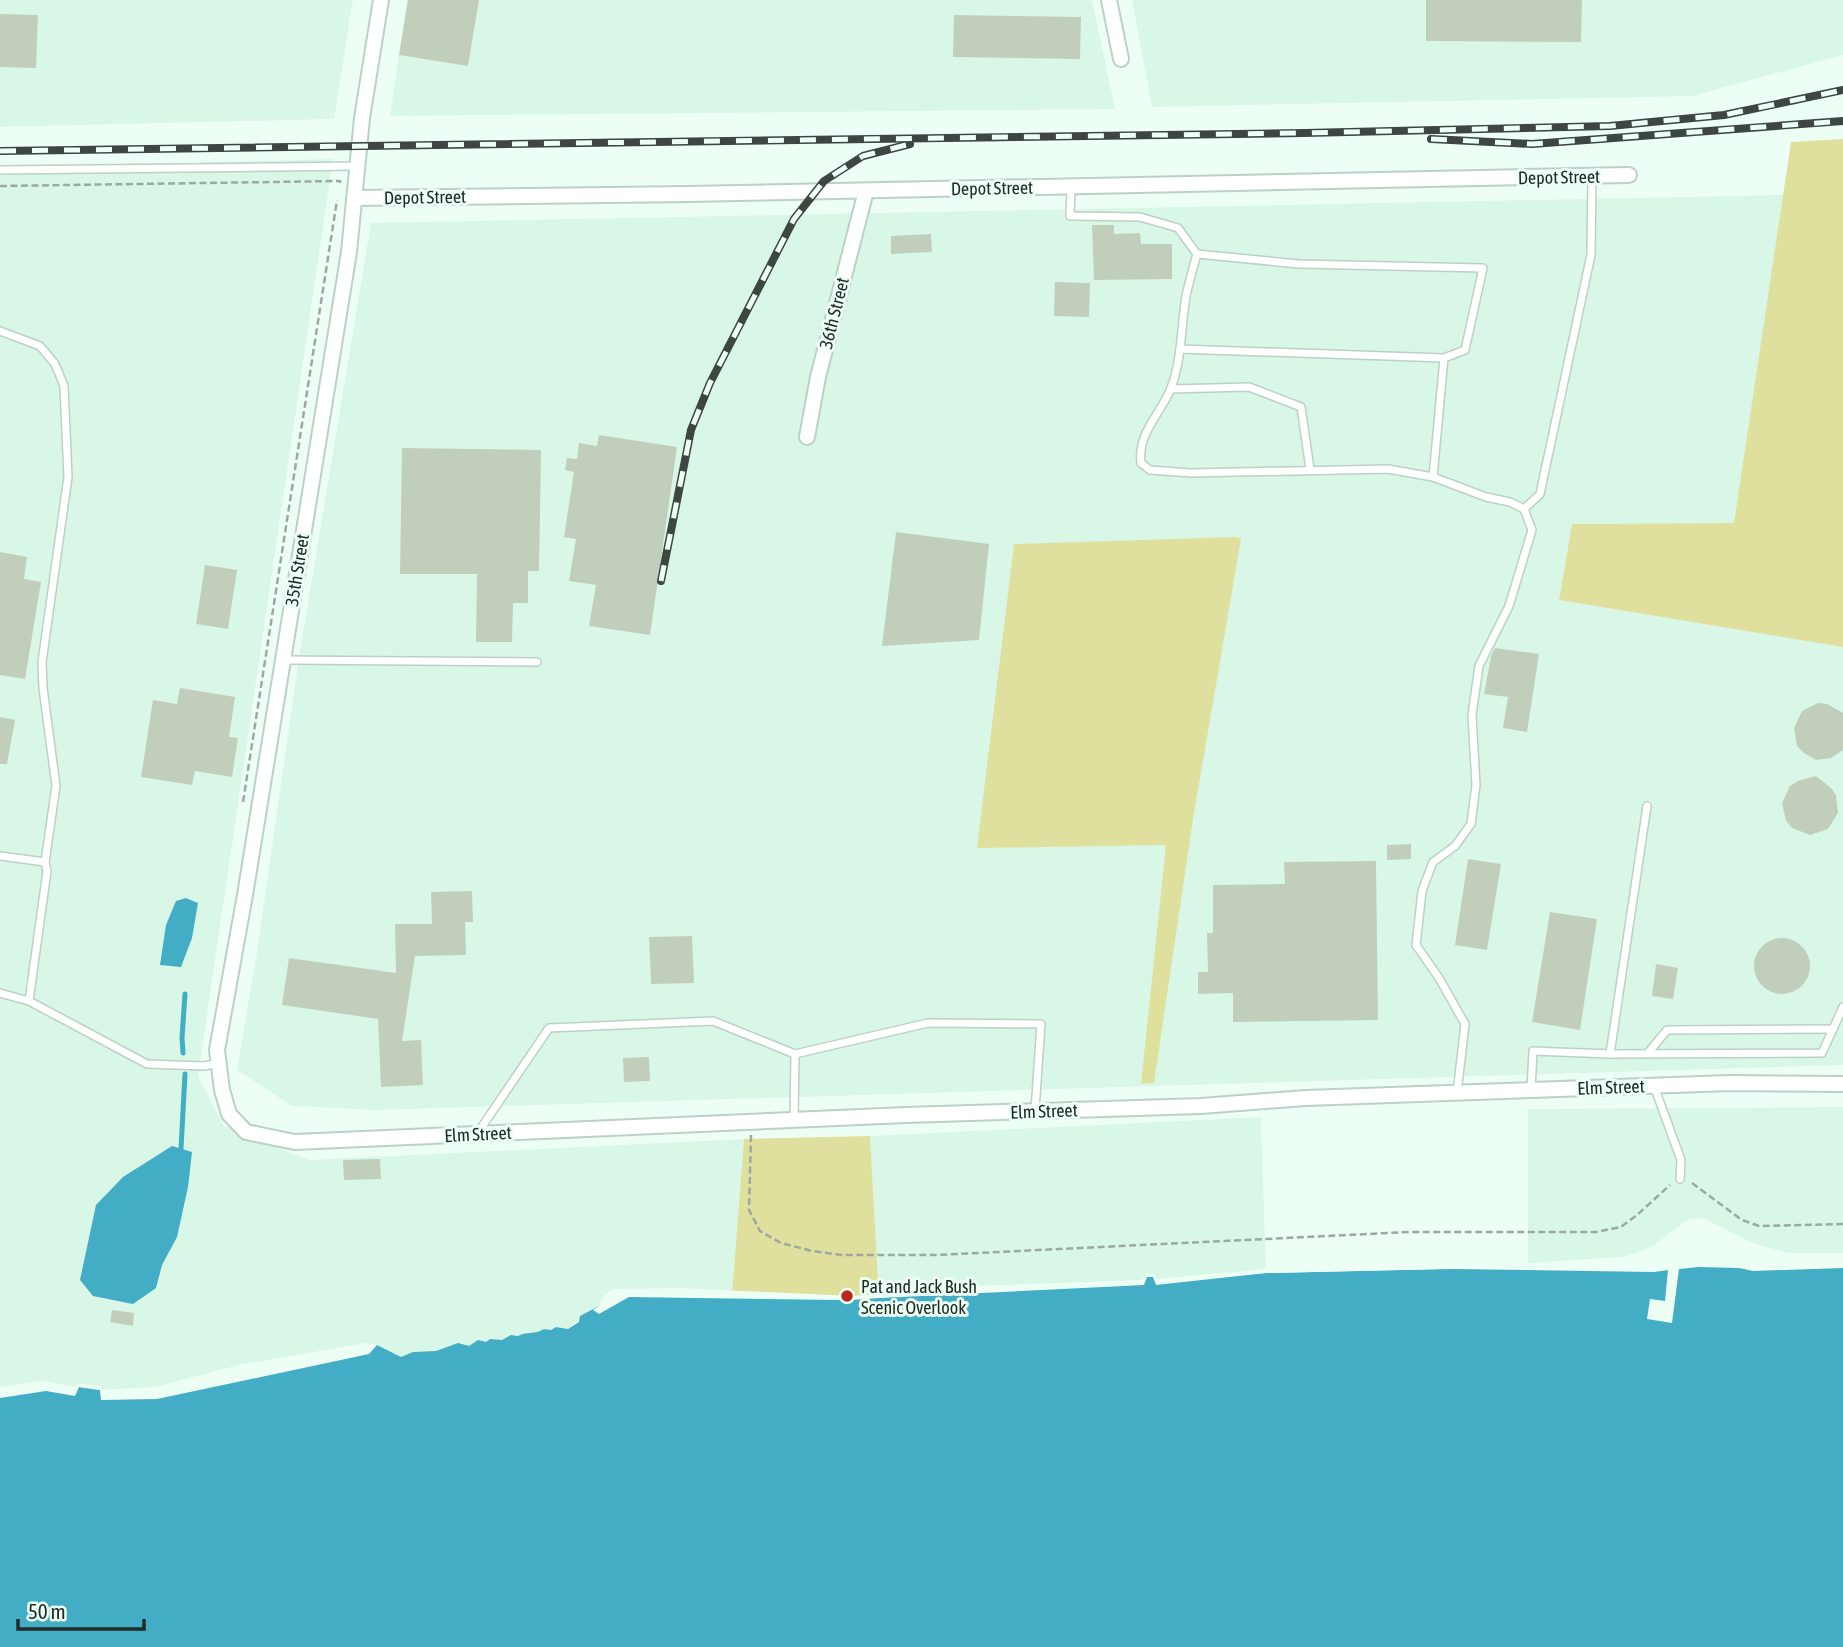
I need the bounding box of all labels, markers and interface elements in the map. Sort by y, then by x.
street label: Depot Street [1518,166,1600,188]
street label: Depot Street [951,177,1033,199]
street label: Depot Street [384,186,466,208]
street label: 36th Street [815,275,853,351]
street label: 35th Street [281,532,313,608]
street label: Elm Street [1577,1075,1645,1099]
street label: Elm Street [1010,1099,1078,1123]
street label: Elm Street [444,1122,512,1146]
place label: Pat and Jack Bush Scenic Overlook [861,1276,977,1318]
marker: Pat and Jack Bush Scenic Overlook [839,1288,855,1304]
scale bar [18,1588,144,1632]
text: 50 m [28,1599,66,1623]

